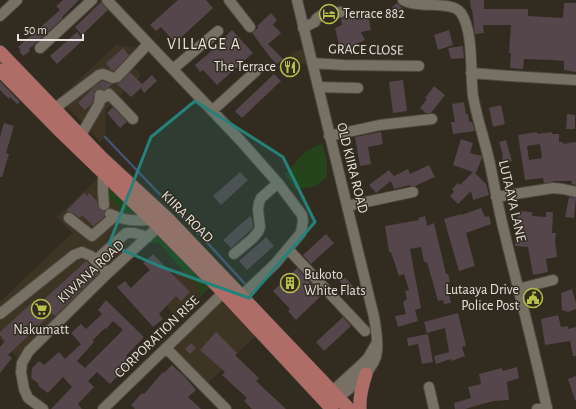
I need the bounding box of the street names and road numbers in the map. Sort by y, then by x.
street label: GRACE CLOSE [328,42,404,58]
street label: OLD KIIRA ROAD [334,121,370,215]
street label: LUTAAYA LANE [496,159,528,244]
street label: KIIRA ROAD [158,188,216,246]
street label: KIWANA ROAD [55,238,127,306]
street label: CORPORATION RISE [112,293,202,381]

